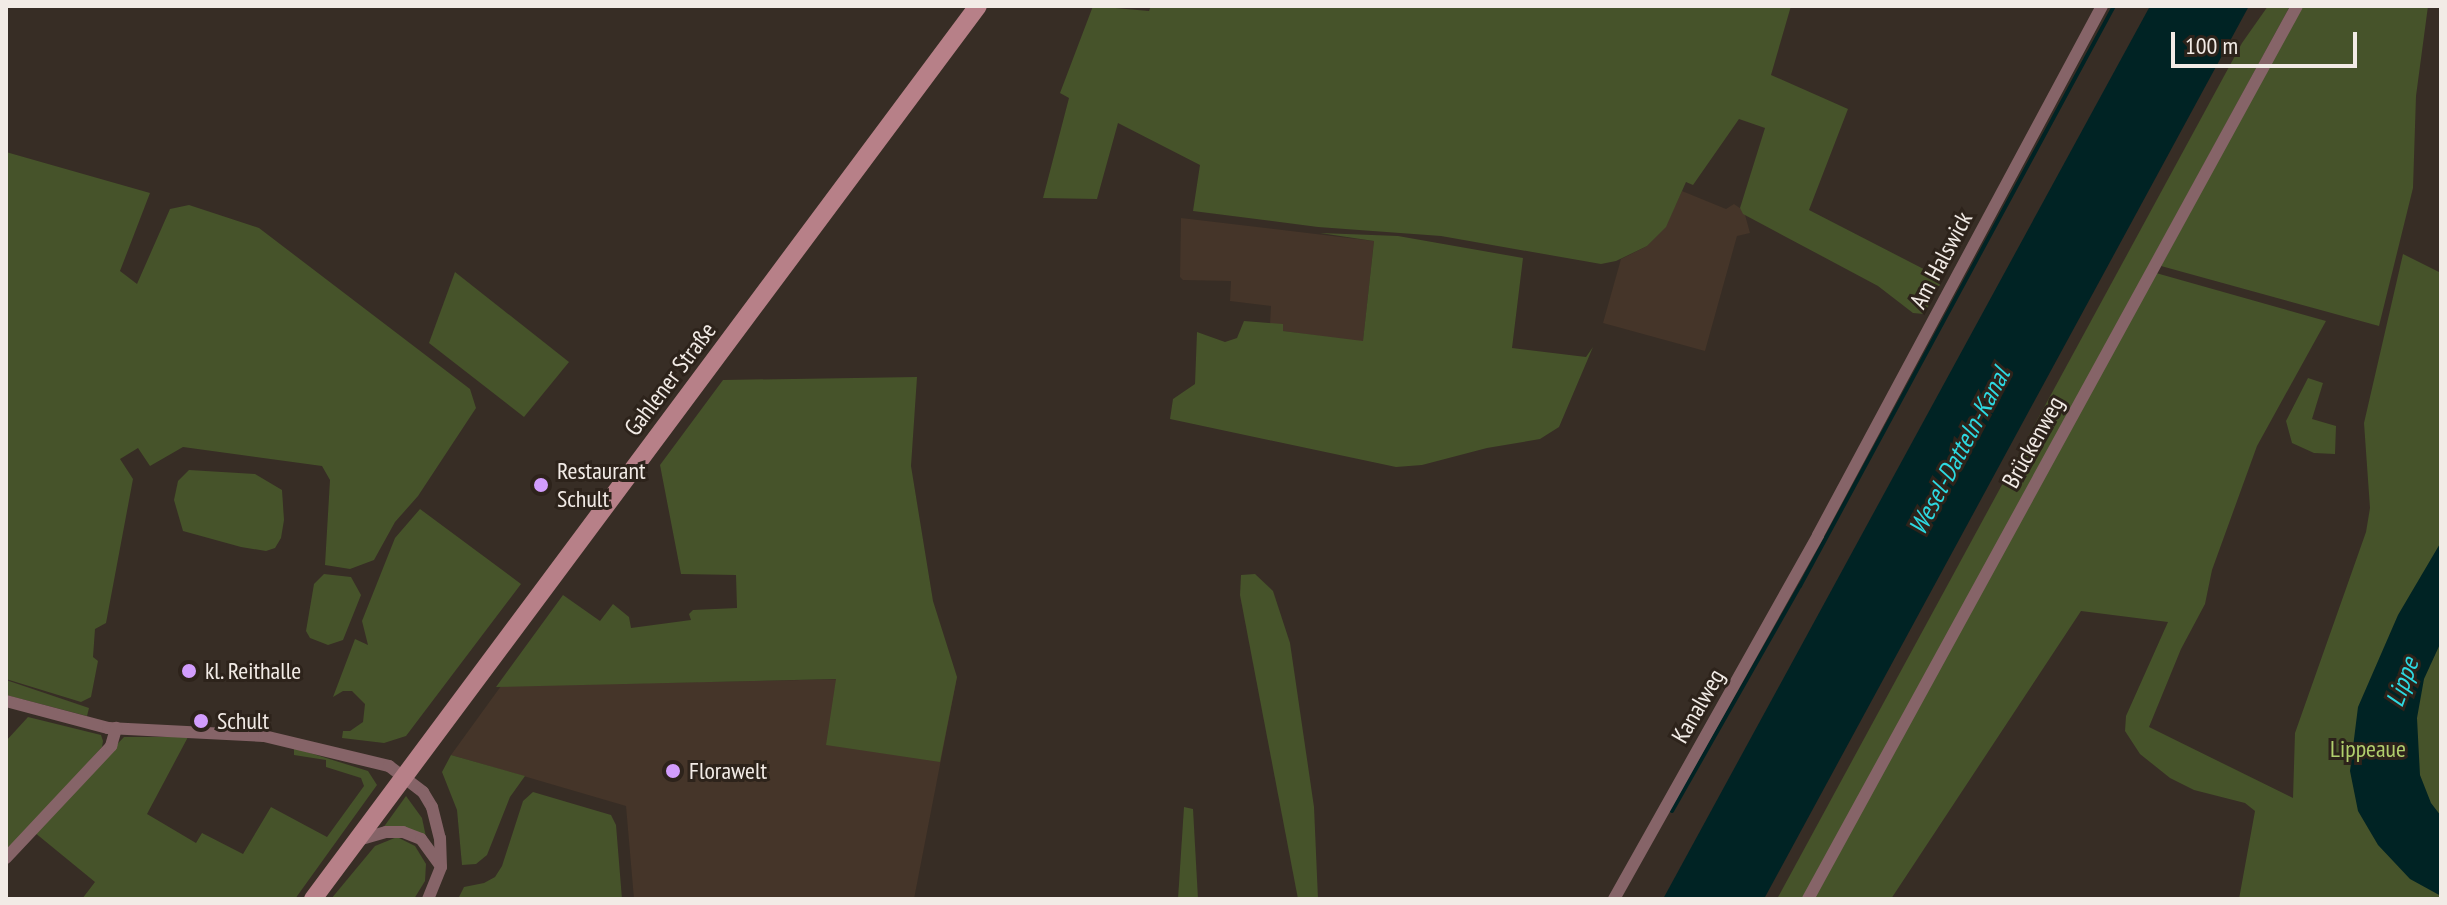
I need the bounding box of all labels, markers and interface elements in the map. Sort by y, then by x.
scale bar [2175,16,2361,66]
text: 100 m [2185,30,2238,61]
street label: Am Halswick [1904,207,1978,313]
street label: Gahlener Straße [618,317,722,441]
water label: Wesel-Datteln-Kanal [1902,362,2016,540]
street label: Brückenweg [1996,391,2070,493]
place label: Restaurant Schult [557,457,646,513]
marker: Restaurant Schult [532,476,550,494]
water label: Lippe [2379,653,2425,711]
place label: kl. Reithalle [205,657,303,685]
marker: kl. Reithalle [180,662,198,680]
street label: Kanalweg [1665,664,1731,748]
place label: Schult [217,707,269,735]
marker: Schult [192,712,210,730]
park label: Lippeaue [2330,735,2406,763]
place label: Florawelt [689,757,767,785]
marker: Florawelt [664,762,682,780]

